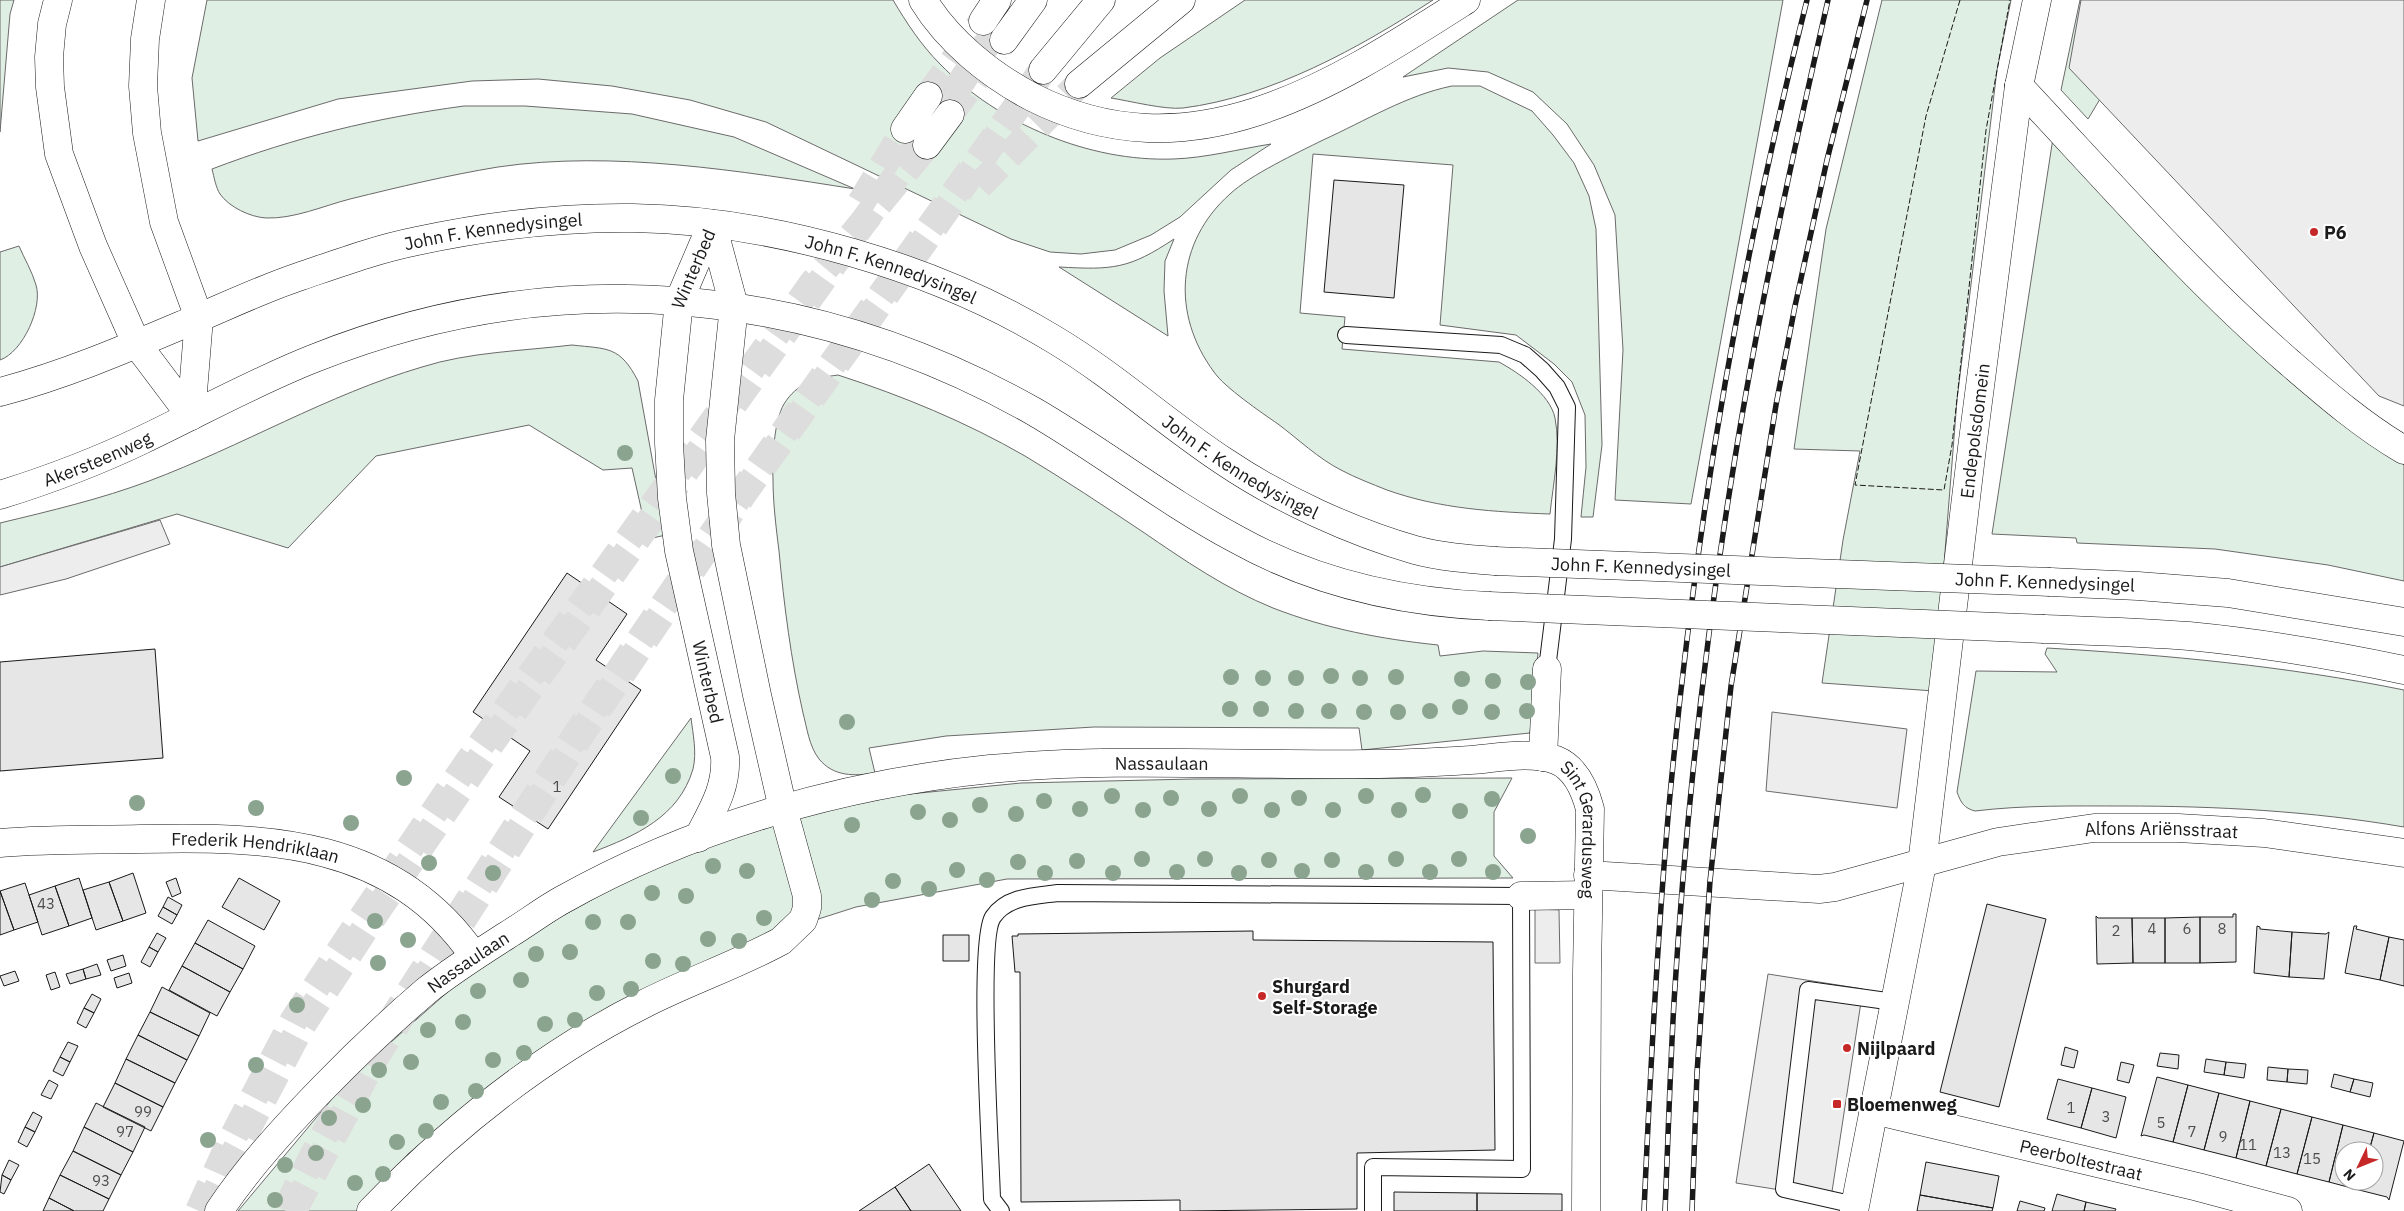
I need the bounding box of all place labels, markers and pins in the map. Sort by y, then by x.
place label: P6 [2324,221,2347,244]
marker: P6 [2308,226,2320,238]
place label: Shurgard Self-Storage [1272,975,1378,1019]
marker: Shurgard Self-Storage [1256,990,1268,1002]
place label: Nijlpaard [1857,1037,1935,1060]
marker: Nijlpaard [1841,1042,1853,1054]
place label: Bloemenweg [1847,1093,1957,1116]
marker: Bloemenweg [1831,1098,1843,1110]

